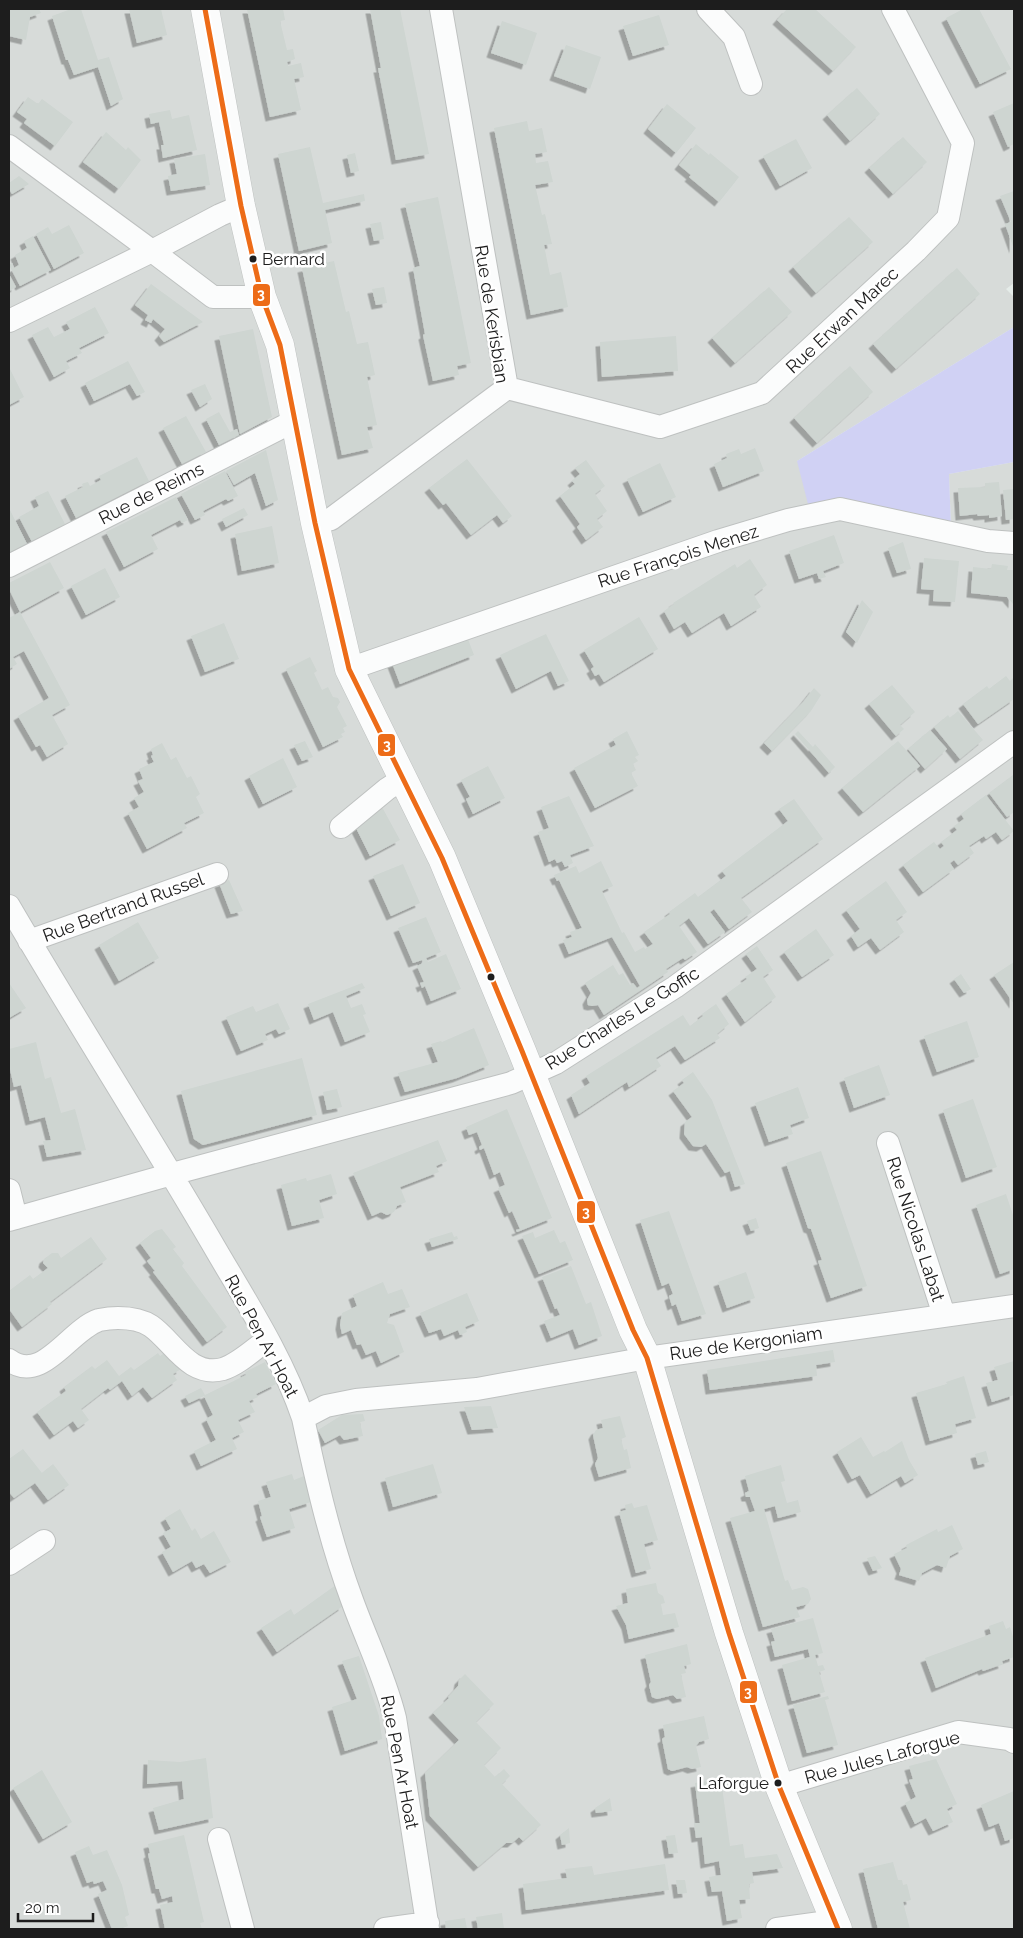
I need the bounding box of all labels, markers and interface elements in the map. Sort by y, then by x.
street label: Rue de Kerisbian [471,243,513,385]
place label: Bernard [262,249,325,269]
marker: Bernard [248,254,258,264]
street label: Rue Erwan Marec [781,262,903,377]
line badge: 3 [252,283,271,307]
text: 3 [257,286,265,302]
street label: Rue de Reims [95,457,207,528]
street label: Rue François Menez [595,520,761,592]
line badge: 3 [377,733,396,757]
text: 3 [383,737,391,753]
street label: Rue Bertrand Russel [40,868,207,946]
street label: Rue Charles Le Goffic [541,962,703,1074]
unlabelled marker [486,972,496,982]
street label: Rue Nicolas Labat [883,1154,949,1304]
line badge: 3 [576,1200,596,1224]
text: 3 [582,1204,590,1220]
street label: Rue Pen Ar Hoat [221,1271,303,1401]
street label: Rue de Kergoniam [668,1322,824,1364]
line badge: 3 [739,1680,758,1704]
text: 3 [744,1684,752,1700]
street label: Rue Pen Ar Hoat [377,1693,423,1831]
street label: Rue Jules Laforgue [802,1726,962,1788]
place label: Laforgue [698,1773,769,1793]
marker: Laforgue [773,1778,783,1788]
scale bar [18,1890,92,1922]
text: 20 m [25,1899,60,1917]

